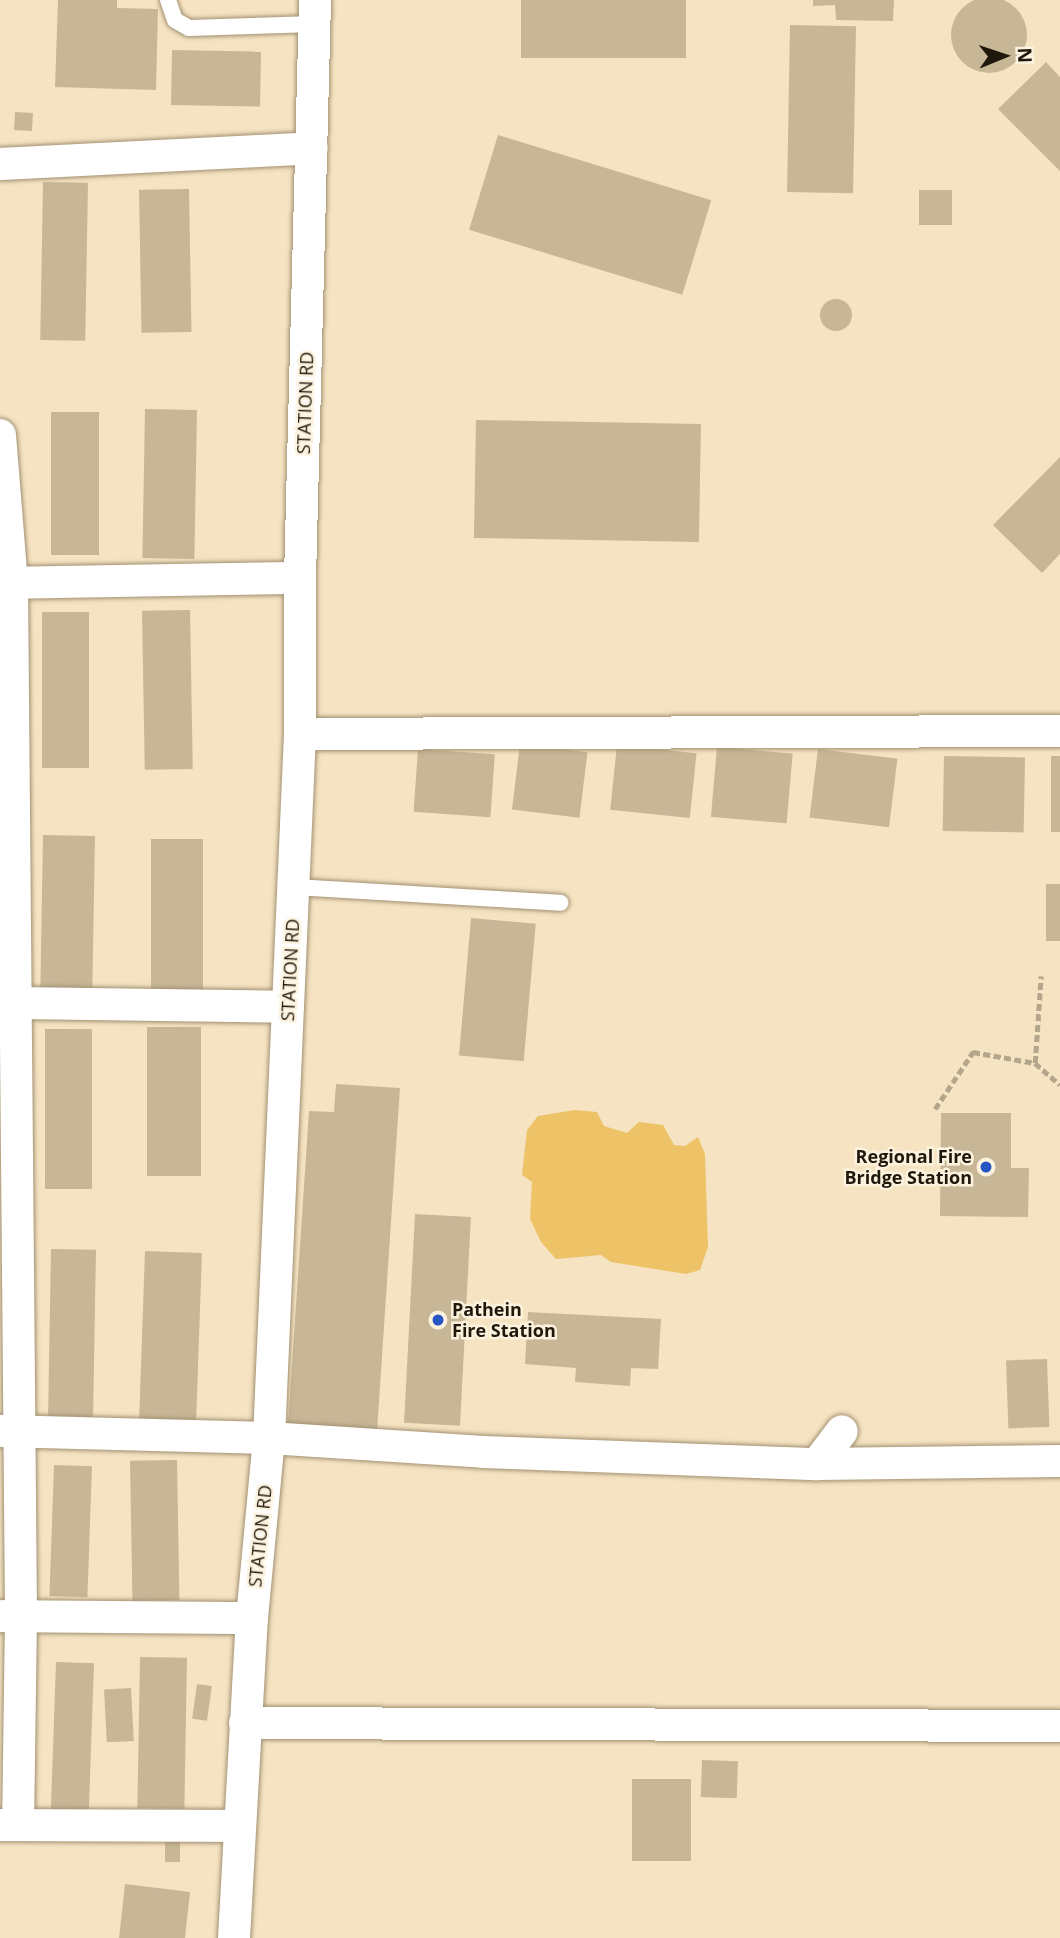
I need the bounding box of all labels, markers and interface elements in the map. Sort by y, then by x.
north arrow [969,21,1039,91]
text: N [1012,47,1038,63]
street label: STATION RD [292,351,318,455]
street label: STATION RD [277,918,303,1022]
place label: Regional Fire Bridge Station [844,1146,972,1188]
marker: Regional Fire Bridge Station [978,1159,994,1175]
place label: Pathein Fire Station [452,1299,556,1342]
marker: Pathein Fire Station [430,1312,446,1328]
street label: STATION RD [244,1484,276,1588]

